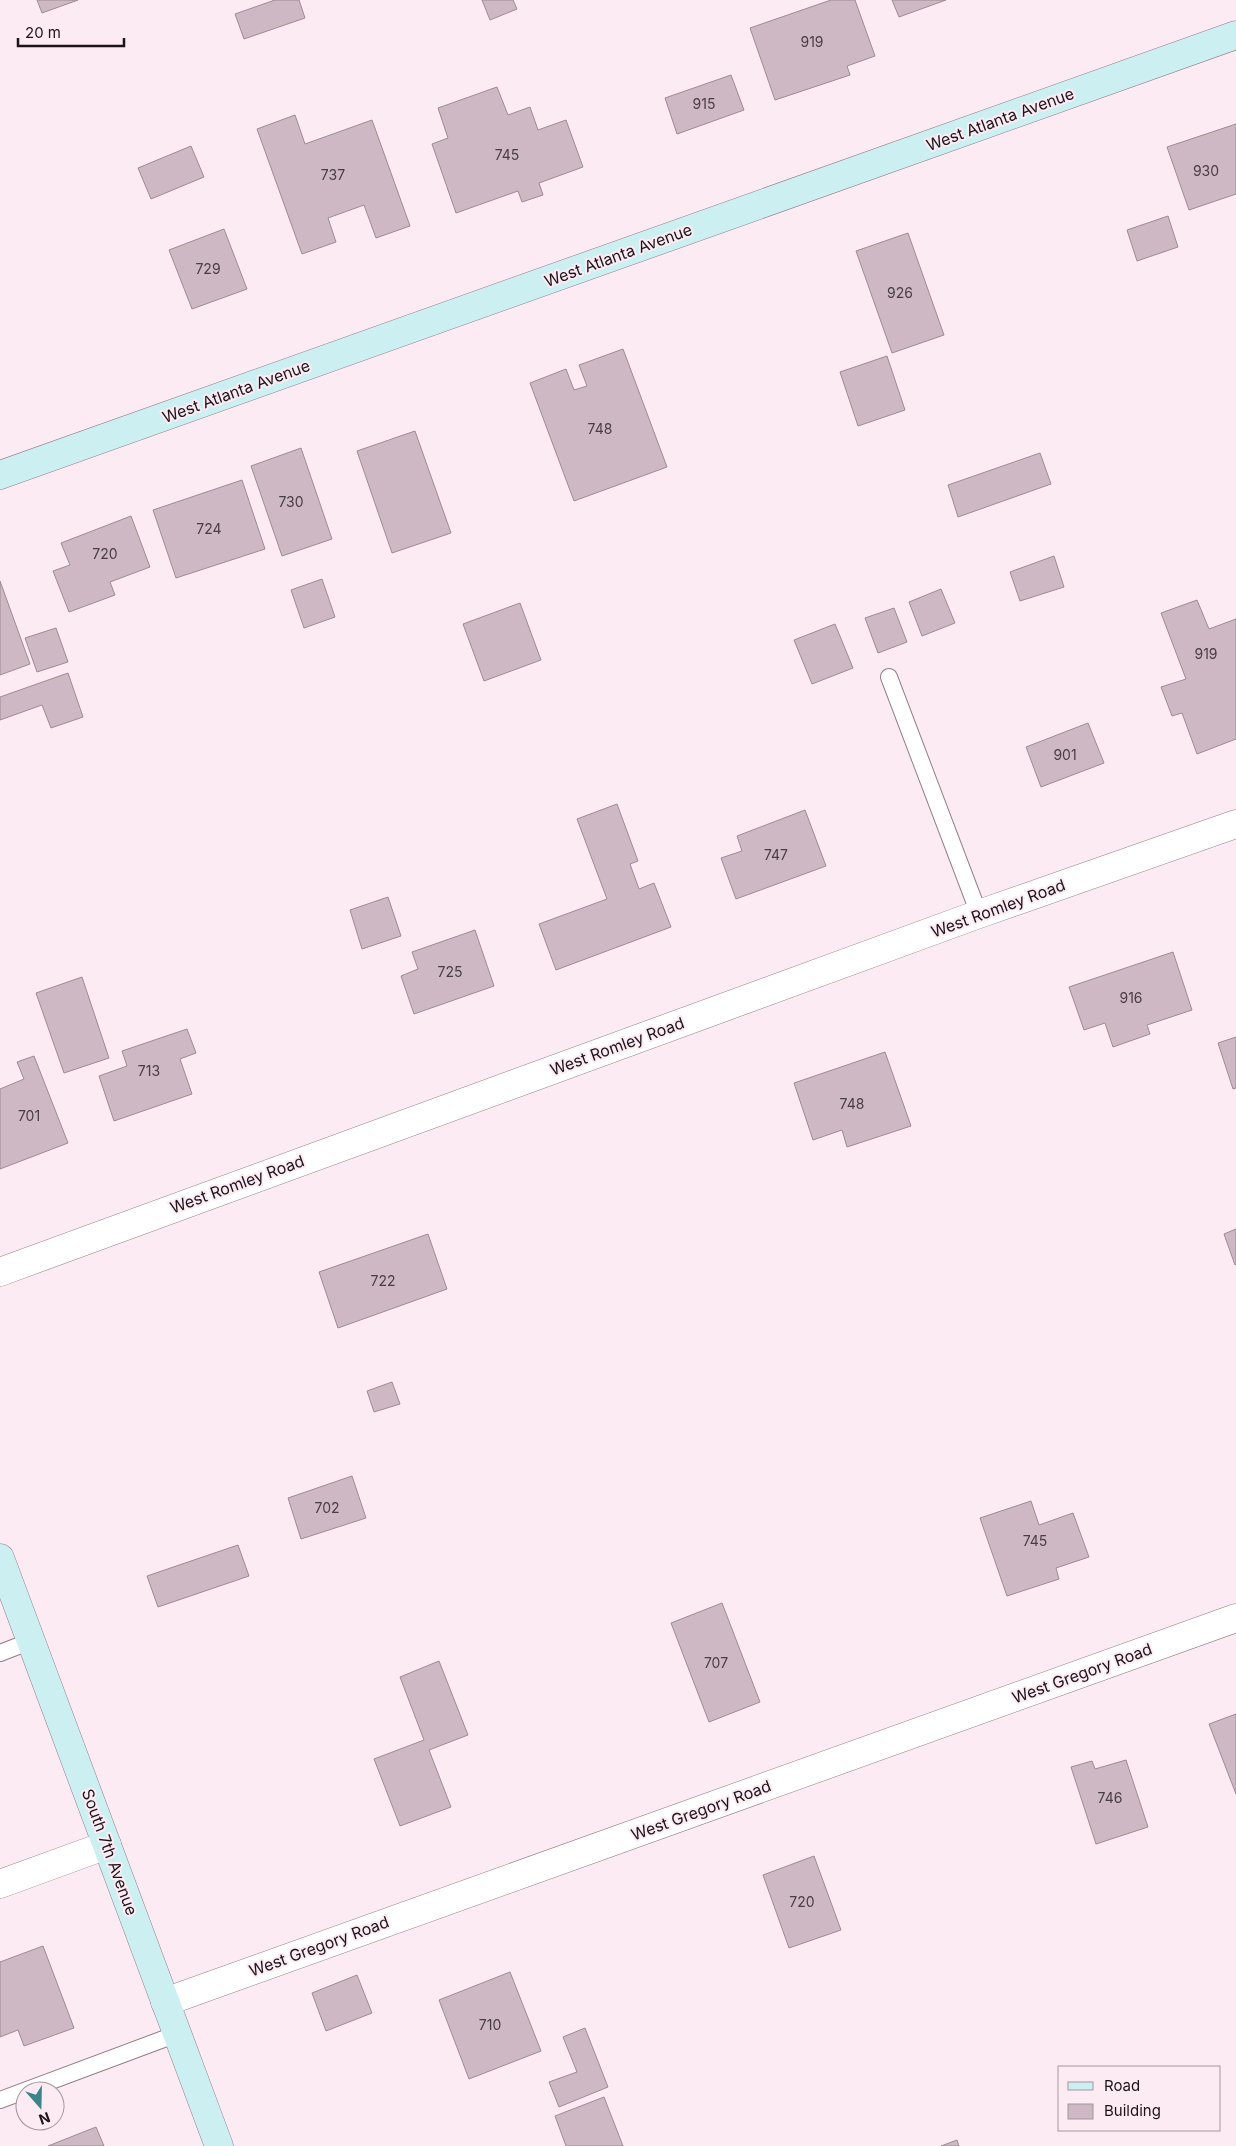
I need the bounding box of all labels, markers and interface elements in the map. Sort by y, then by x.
scale bar [18,15,124,47]
text: 20 m [25,23,61,42]
house number: 919 [800,33,824,50]
street label: West Atlanta Avenue [923,83,1077,155]
house number: 915 [693,95,715,112]
house number: 745 [495,146,519,163]
house number: 930 [1193,162,1219,179]
house number: 737 [321,166,345,183]
street label: West Atlanta Avenue [541,219,695,291]
house number: 729 [195,260,221,277]
house number: 926 [887,284,913,301]
street label: West Atlanta Avenue [159,355,313,427]
house number: 748 [588,420,612,437]
house number: 730 [278,493,304,510]
house number: 724 [196,520,222,537]
house number: 720 [92,545,118,562]
house number: 919 [1194,645,1218,662]
house number: 901 [1053,746,1077,763]
house number: 747 [764,846,788,863]
street label: West Romley Road [928,874,1068,942]
house number: 725 [438,963,462,980]
house number: 916 [1119,989,1143,1006]
street label: West Romley Road [547,1012,687,1080]
house number: 713 [138,1062,160,1079]
house number: 748 [840,1095,864,1112]
house number: 701 [18,1107,40,1124]
street label: West Romley Road [167,1150,307,1218]
house number: 722 [371,1272,396,1289]
house number: 702 [314,1499,340,1516]
house number: 745 [1023,1532,1047,1549]
street label: West Gregory Road [1009,1638,1155,1708]
house number: 707 [704,1654,728,1671]
street label: West Gregory Road [628,1775,774,1845]
street label: South 7th Avenue [78,1786,142,1918]
house number: 746 [1098,1789,1122,1806]
house number: 720 [789,1893,815,1910]
street label: West Gregory Road [246,1911,392,1981]
house number: 710 [479,2016,501,2033]
legend [1058,2066,1221,2131]
text: Road [1104,2076,1140,2095]
north arrow [15,2081,65,2131]
text: Building [1104,2101,1161,2120]
text: N [37,2109,53,2128]

